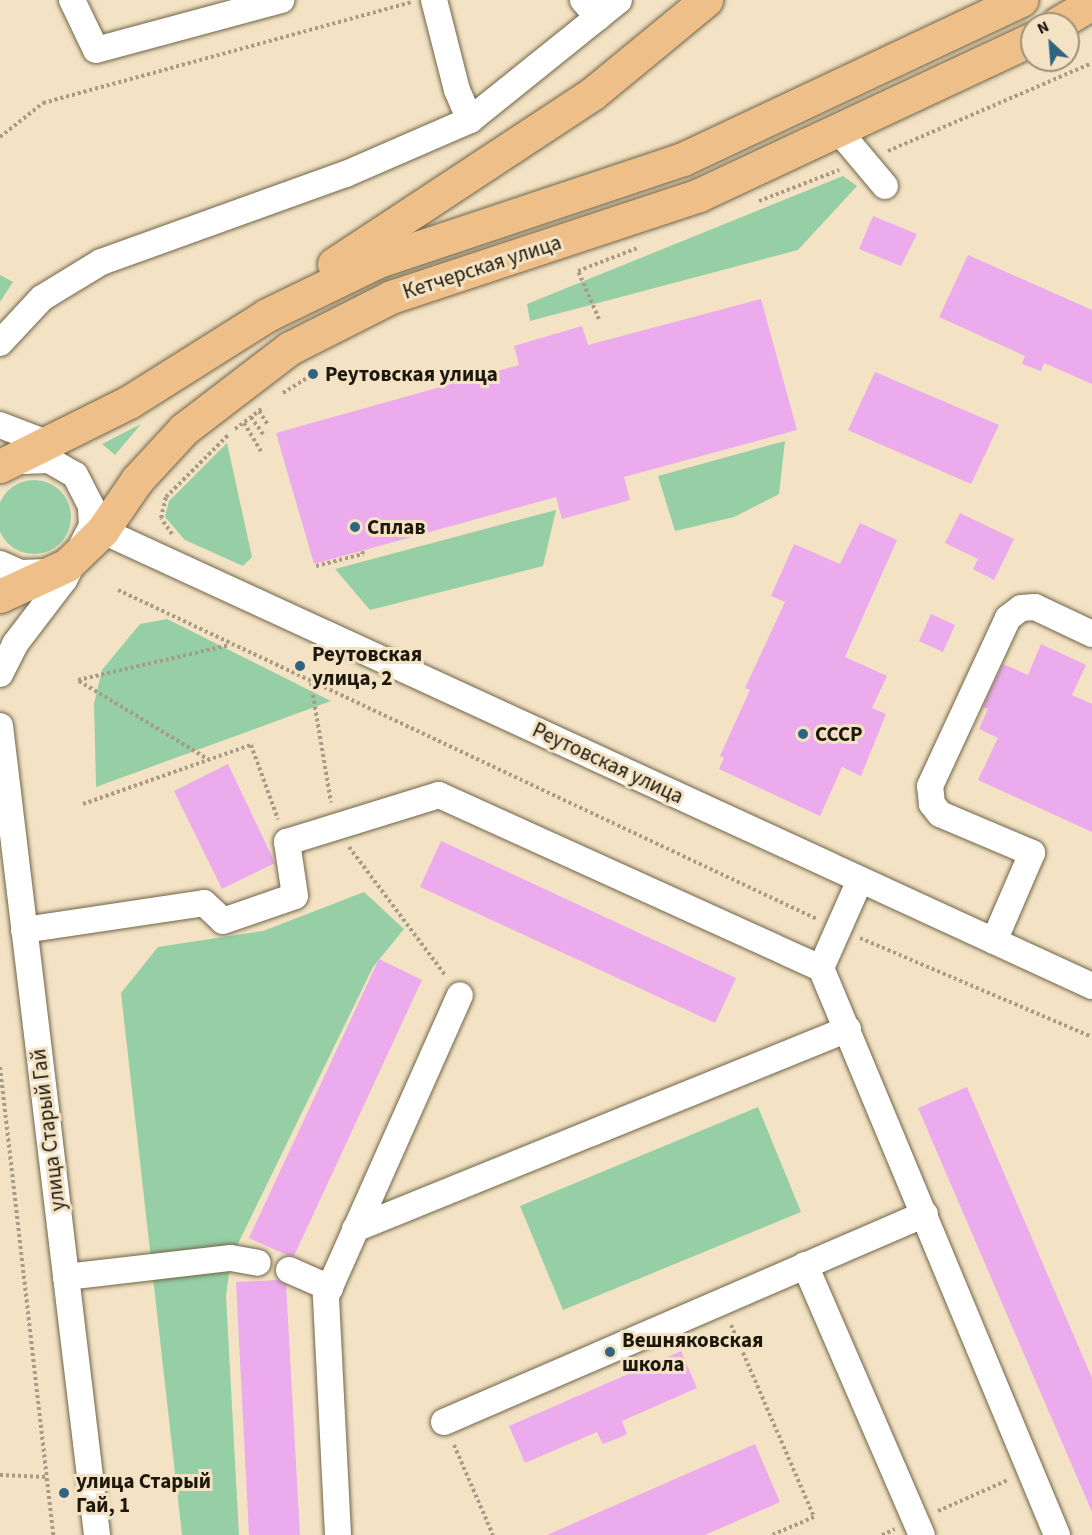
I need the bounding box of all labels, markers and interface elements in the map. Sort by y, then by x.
north arrow [1020,12,1080,72]
text: N [1033,15,1053,40]
street label: Кетчерская улица [400,230,564,304]
place label: Реутовская улица [325,361,498,387]
marker: Реутовская улица [306,367,320,381]
place label: Сплав [367,514,425,540]
marker: Сплав [348,520,362,534]
place label: Реутовская улица, 2 [312,641,422,691]
marker: Реутовская улица, 2 [293,659,307,673]
street label: Реутовская улица [529,717,687,809]
place label: СССР [815,721,863,747]
marker: СССР [796,727,810,741]
street label: улица Старый Гай [26,1047,70,1213]
place label: Вешняковская школа [622,1327,763,1377]
marker: Вешняковская школа [603,1345,617,1359]
place label: улица Старый Гай, 1 [76,1468,211,1518]
marker: улица Старый Гай, 1 [57,1486,71,1500]

